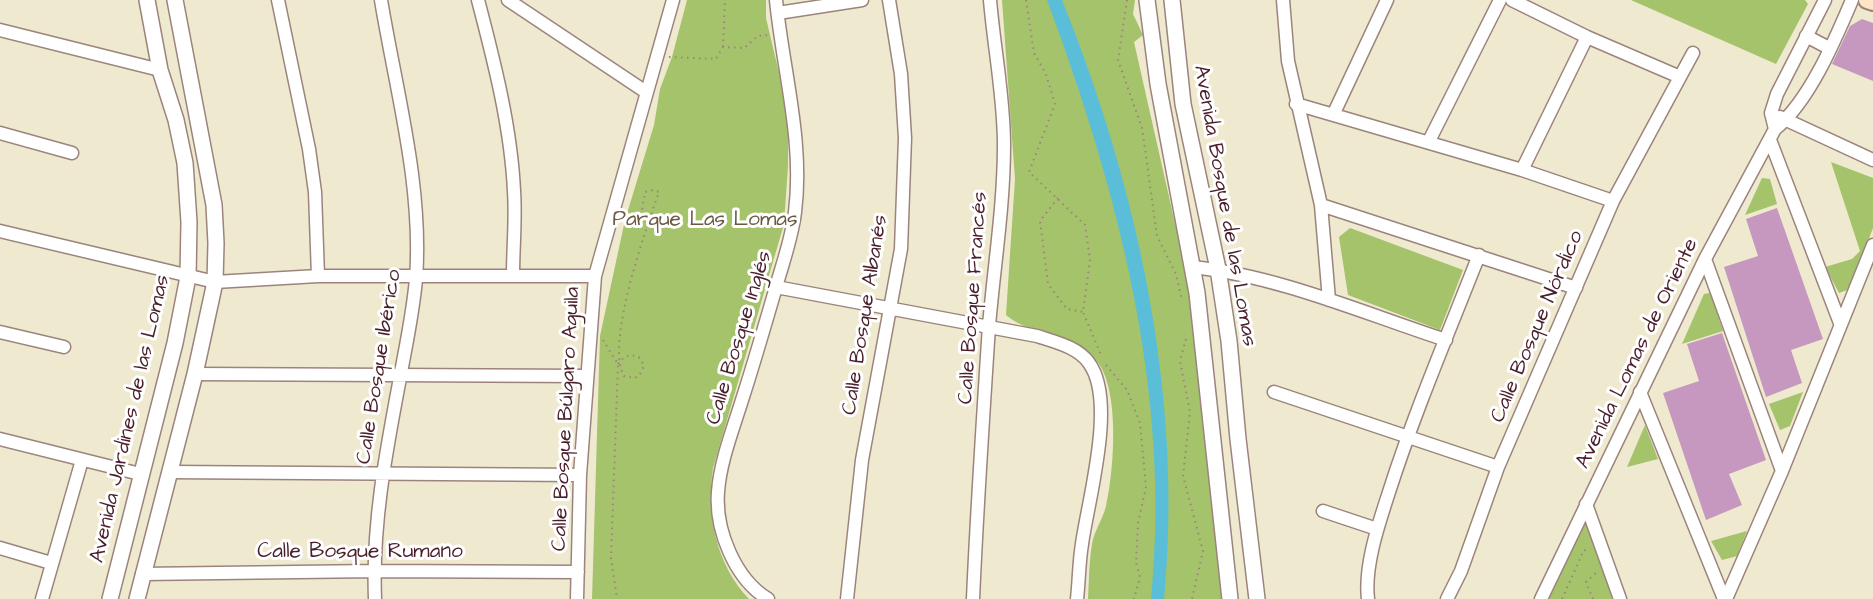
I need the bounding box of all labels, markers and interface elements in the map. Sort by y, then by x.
street label: Avenida Bosque de las Lomas [1187,63,1261,349]
street label: Calle Bosque Francés [954,191,994,405]
park label: Parque Las Lomas [613,208,797,234]
street label: Calle Bosque Albanés [838,213,894,417]
street label: Calle Bosque Nórdico [1486,227,1590,427]
street label: Avenida Lomas de Oriente [1571,235,1705,473]
street label: Calle Bosque Inglés [702,248,778,428]
street label: Calle Bosque Ibérico [352,268,408,466]
street label: Avenida Jardines de las Lomas [86,273,176,565]
street label: Calle Bosque Búlgaro Aguila [547,286,587,552]
street label: Calle Bosque Rumano [257,540,463,566]

